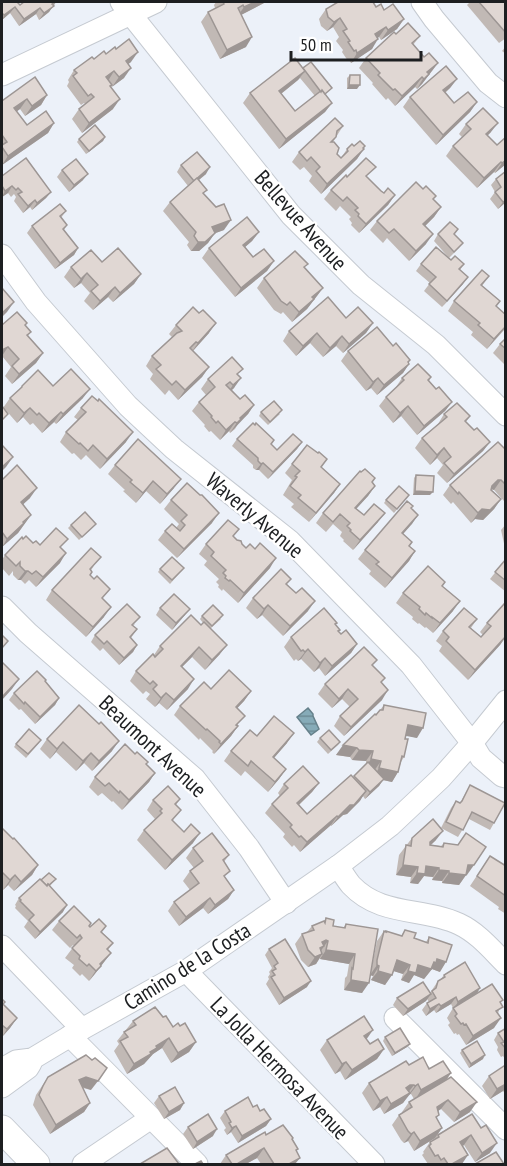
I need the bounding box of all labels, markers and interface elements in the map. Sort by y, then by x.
scale bar [291,24,422,62]
text: 50 m [300,33,332,56]
street label: Bellevue Avenue [249,164,353,276]
street label: Waverly Avenue [200,466,310,564]
street label: Beaumont Avenue [93,689,213,803]
street label: Camino de la Costa [118,916,256,1016]
street label: La Jolla Hermosa Avenue [205,991,355,1145]

